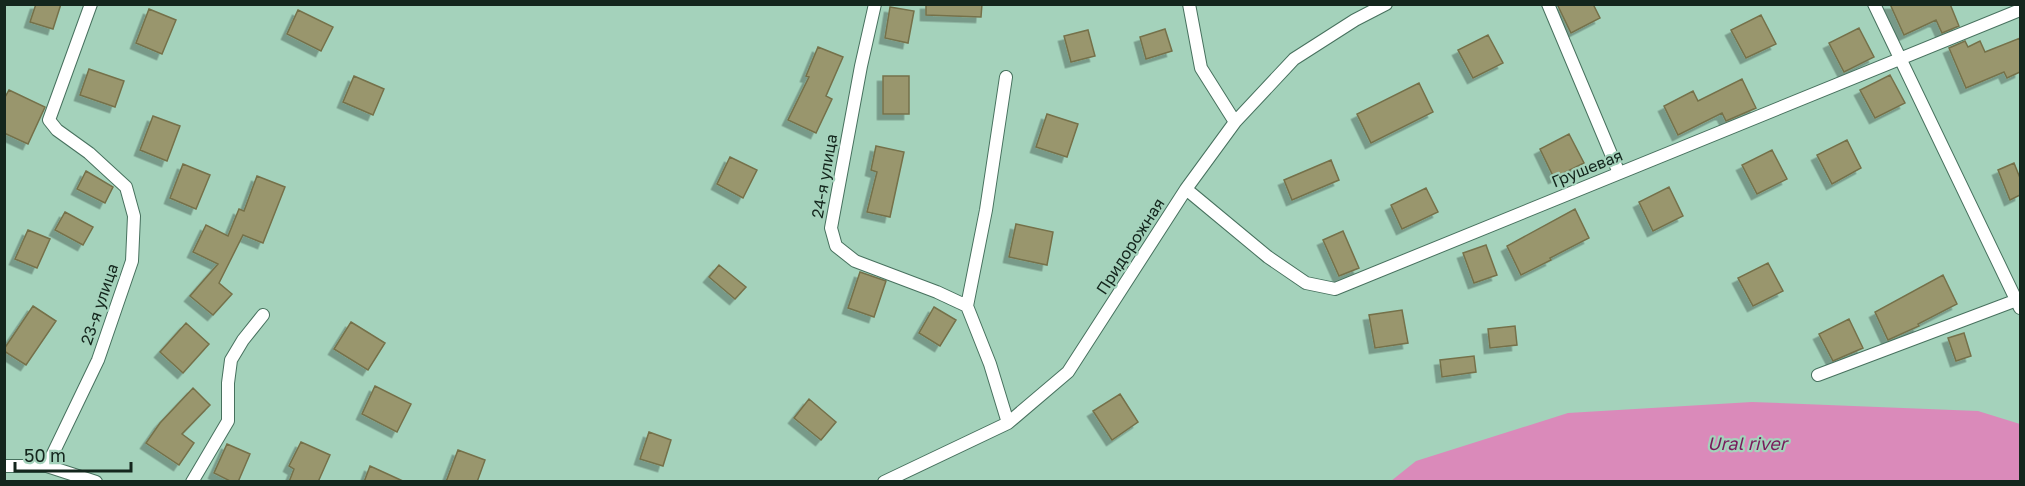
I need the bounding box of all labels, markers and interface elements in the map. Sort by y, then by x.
street label: 24-я улица [807,132,841,220]
street label: Грушевая [1548,145,1626,191]
street label: Придорожная [1091,194,1169,298]
street label: 23-я улица [76,261,122,347]
water label: Ural river [1707,432,1790,454]
scale bar [15,435,130,473]
text: 50 m [24,444,66,466]

